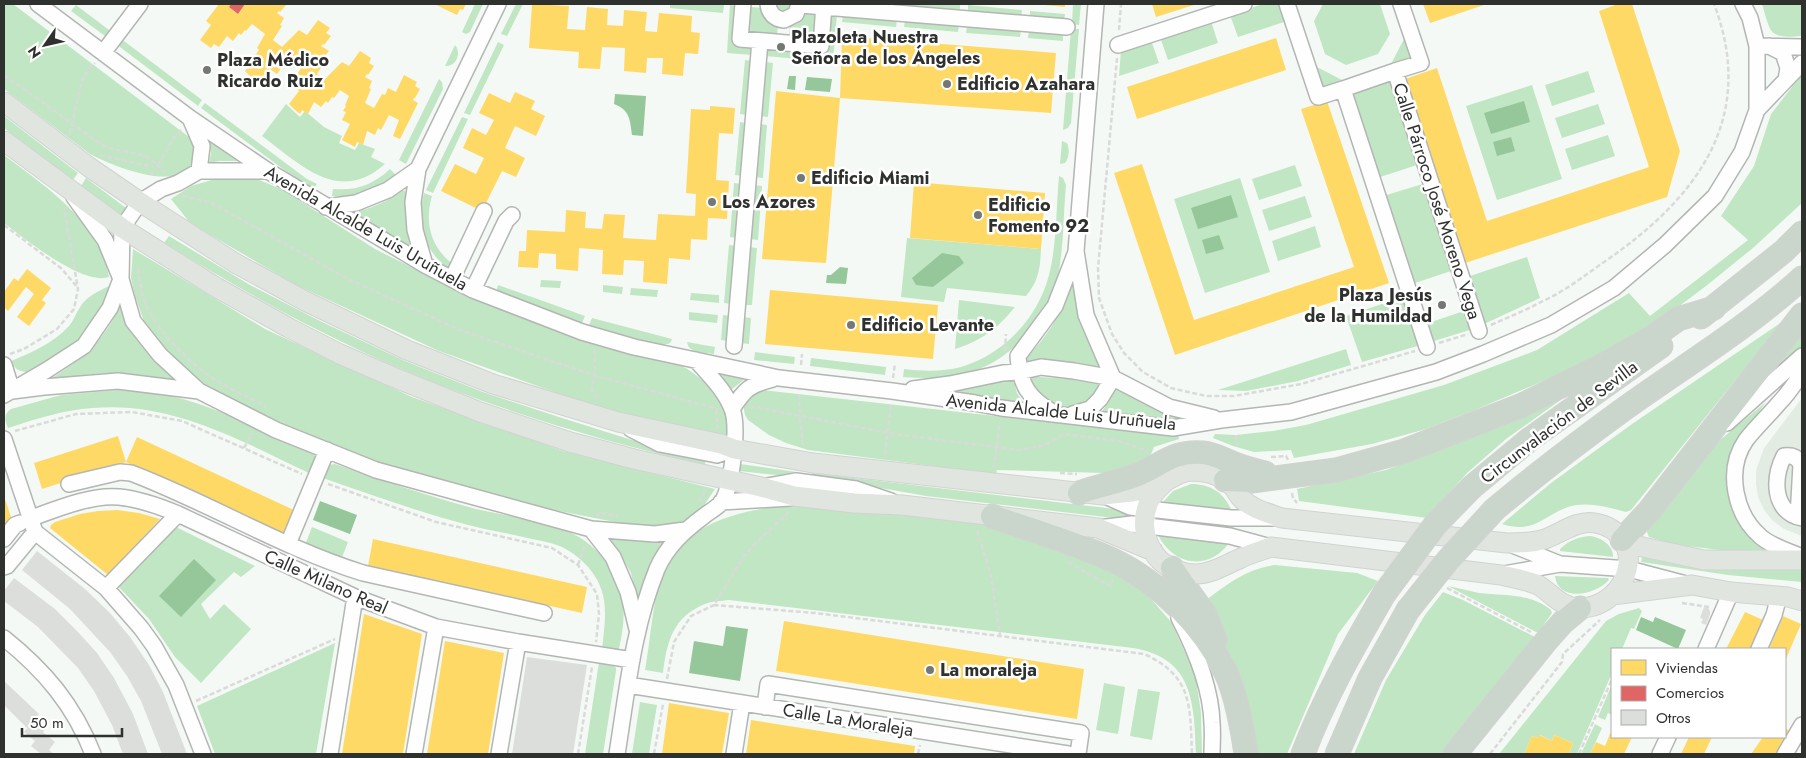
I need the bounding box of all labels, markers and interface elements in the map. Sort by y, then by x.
north arrow [20,20,70,70]
place label: Plazoleta Nuestra Señora de los Ángeles [791,24,980,71]
marker: Plazoleta Nuestra Señora de los Ángeles [775,41,787,53]
text: N [23,42,46,62]
place label: Plaza Médico Ricardo Ruiz [217,47,330,94]
marker: Plaza Médico Ricardo Ruiz [201,64,213,76]
place label: Edificio Azahara [957,71,1095,97]
marker: Edificio Azahara [941,78,953,90]
street label: Calle Párroco José Moreno Vega [1386,79,1488,323]
street label: Avenida Alcalde Luis Uruñuela [259,159,473,297]
place label: Edificio Miami [811,165,929,191]
marker: Edificio Miami [795,172,807,184]
place label: Los Azores [722,189,815,215]
place label: Edificio Fomento 92 [988,192,1089,239]
marker: Los Azores [706,196,718,208]
marker: Edificio Fomento 92 [972,209,984,221]
place label: Plaza Jesús de la Humildad [1304,282,1432,329]
marker: Plaza Jesús de la Humildad [1436,299,1448,311]
place label: Edificio Levante [861,312,994,338]
marker: Edificio Levante [845,319,857,331]
street label: Circunvalación de Sevilla [1475,354,1643,490]
street label: Avenida Alcalde Luis Uruñuela [945,387,1177,437]
street label: Calle Milano Real [260,543,392,621]
legend [1611,648,1786,738]
place label: La moraleja [940,657,1037,683]
text: Viviendas [1656,657,1718,679]
marker: La moraleja [924,664,936,676]
text: Comercios [1656,682,1724,704]
street label: Calle La Moraleja [781,697,915,743]
scale bar [22,706,122,738]
text: Otros [1656,707,1691,729]
text: 50 m [30,712,64,734]

